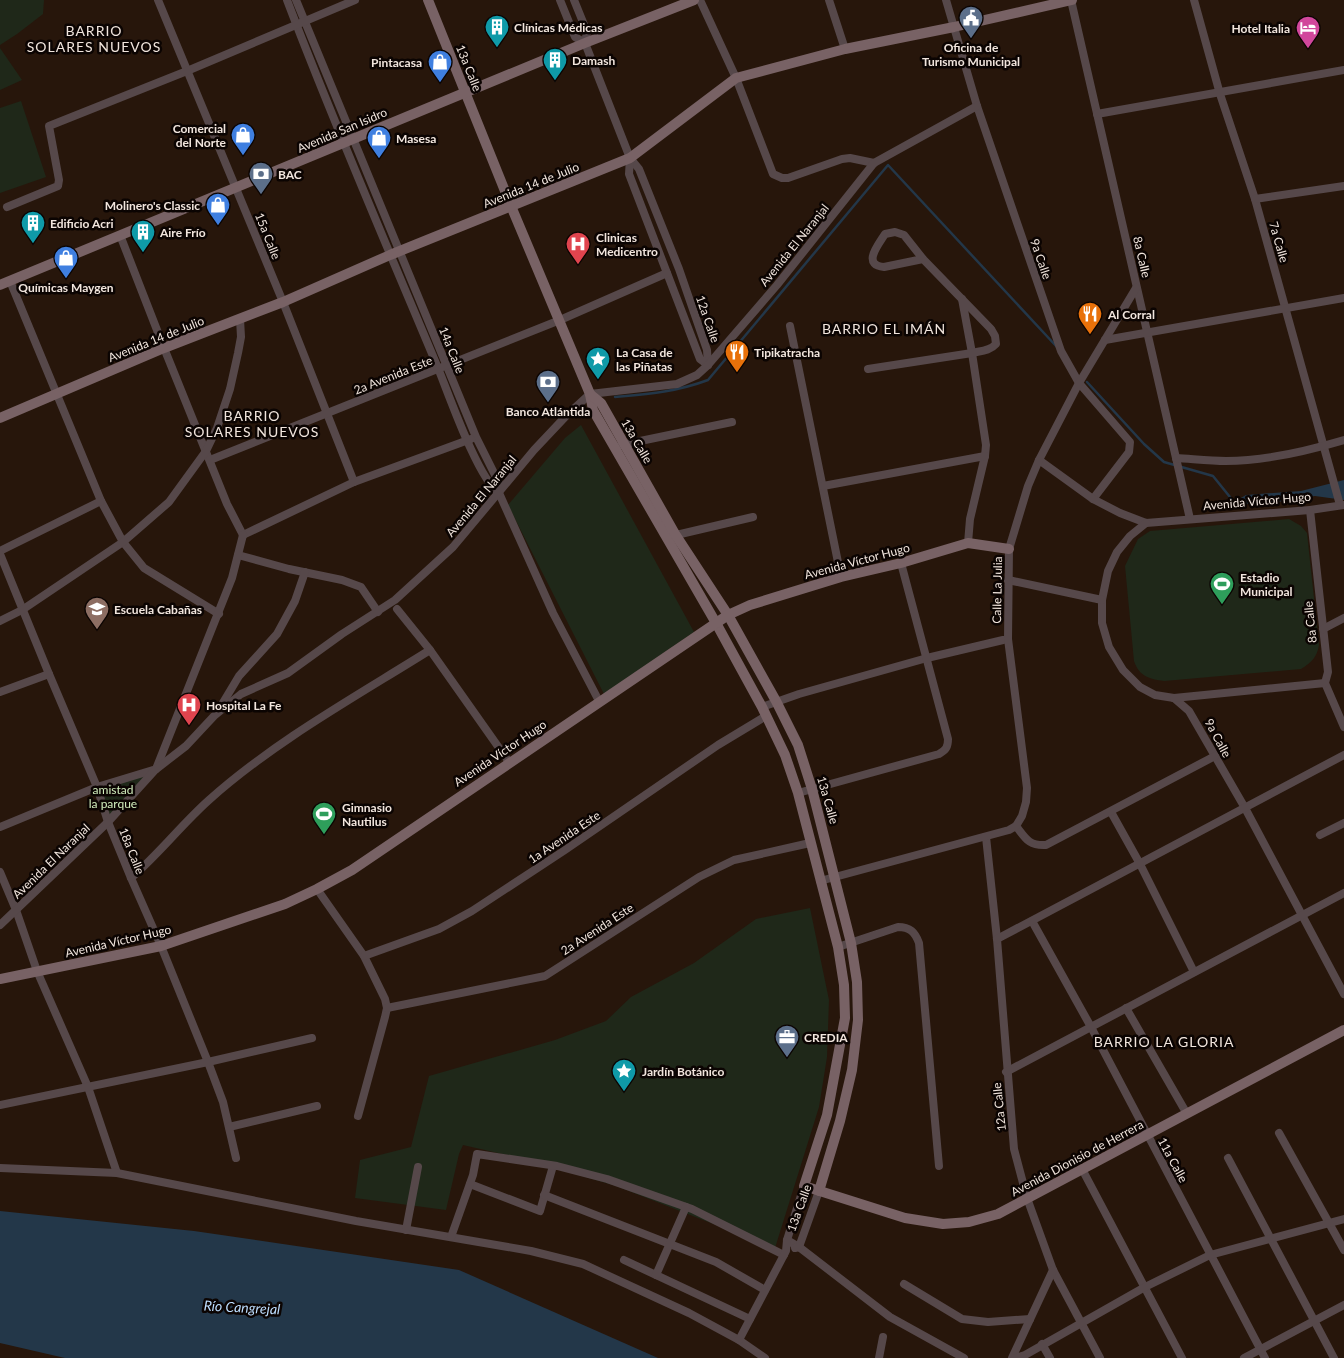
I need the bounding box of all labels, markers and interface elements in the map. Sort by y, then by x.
public building icon: Oficina de Turismo Municipal [958,5,984,39]
building icon: Clínicas Médicas [484,14,510,48]
hotel icon: Hotel Italia [1295,15,1321,49]
place label: Clínicas Médicas [514,20,602,35]
place label: Hotel Italia [1231,21,1290,36]
district label: BARRIO SOLARES NUEVOS [27,22,161,55]
place label: Oficina de Turismo Municipal [922,40,1020,69]
street label: 13a Calle [453,43,485,93]
building icon: Damash [542,47,568,81]
shop icon: Pintacasa [427,49,453,83]
place label: Damash [572,53,615,68]
place label: Pintacasa [371,55,422,70]
street label: Avenida San Isidro [295,104,389,156]
place label: Comercial del Norte [173,121,227,150]
shop icon: Comercial del Norte [230,122,256,156]
shop icon: Masesa [366,125,392,159]
place label: Masesa [396,131,436,146]
street label: Avenida 14 de Julio [481,159,581,211]
bank icon: BAC [248,161,274,195]
place label: BAC [278,167,302,182]
shop icon: Molinero's Classic [205,192,231,226]
place label: Molinero's Classic [105,198,200,213]
street label: Avenida El Naranjal [756,201,832,289]
building icon: Edificio Acri [20,210,46,244]
street label: 15a Calle [252,211,284,261]
place label: Edificio Acri [50,216,113,231]
building icon: Aire Frío [130,219,156,253]
street label: 7a Calle [1266,220,1292,264]
place label: Aire Frío [159,225,206,240]
place label: Clinicas Medicentro [596,230,658,259]
hospital icon: Clinicas Medicentro [565,231,591,265]
street label: 8a Calle [1130,235,1154,279]
street label: 9a Calle [1027,237,1055,281]
shop icon: Químicas Maygen [53,245,79,279]
place label: Químicas Maygen [18,280,114,295]
street label: 12a Calle [693,293,723,345]
restaurant icon: Al Corral [1077,301,1103,335]
place label: Al Corral [1107,307,1155,322]
street label: Avenida 14 de Julio [106,313,206,365]
district label: BARRIO EL IMÁN [822,320,946,337]
street label: 14a Calle [436,325,468,375]
restaurant icon: Tipikatracha [724,339,750,373]
place label: La Casa de las Piñatas [616,345,673,374]
place label: Tipikatracha [754,345,820,360]
place icon: La Casa de las Piñatas [585,346,611,380]
street label: 2a Avenida Este [351,352,435,398]
bank icon: Banco Atlántida [535,369,561,403]
place label: Banco Atlántida [506,404,590,419]
district label: BARRIO SOLARES NUEVOS [185,407,319,440]
street label: 13a Calle [618,416,656,466]
street label: Avenida El Naranjal [443,452,519,540]
street label: Avenida Víctor Hugo [1202,489,1312,513]
street label: Avenida Víctor Hugo [803,540,911,582]
street label: Calle La Julia [989,556,1005,624]
place label: Estadio Municipal [1240,570,1293,599]
sports icon: Estadio Municipal [1209,571,1235,605]
school or university icon: Escuela Cabañas [84,596,110,630]
street label: 8a Calle [1300,600,1320,644]
place label: Escuela Cabañas [114,602,202,617]
hospital icon: Hospital La Fe [176,692,202,726]
place label: Hospital La Fe [206,698,282,713]
street label: Avenida Víctor Hugo [451,716,549,790]
street label: 9a Calle [1202,716,1234,760]
street label: 13a Calle [814,774,842,826]
park label: amistad la parque [89,782,137,811]
place label: Gimnasio Nautilus [342,800,392,829]
sports icon: Gimnasio Nautilus [311,801,337,835]
street label: 1a Avenida Este [525,807,603,867]
street label: Avenida El Naranjal [9,820,93,902]
street label: 18a Calle [116,826,148,876]
street label: 2a Avenida Este [558,900,636,958]
street label: Avenida Víctor Hugo [64,921,173,960]
office icon: CREDIA [774,1024,800,1058]
place label: CREDIA [804,1030,848,1045]
district label: BARRIO LA GLORIA [1094,1033,1234,1050]
place icon: Jardín Botánico [611,1058,637,1092]
place label: Jardín Botánico [642,1064,725,1079]
street label: 12a Calle [989,1082,1009,1132]
street label: Avenida Dionisio de Herrera [1008,1117,1146,1199]
street label: 11a Calle [1155,1135,1191,1185]
street label: 13a Calle [784,1182,814,1234]
water label: Río Cangrejal [203,1297,281,1317]

